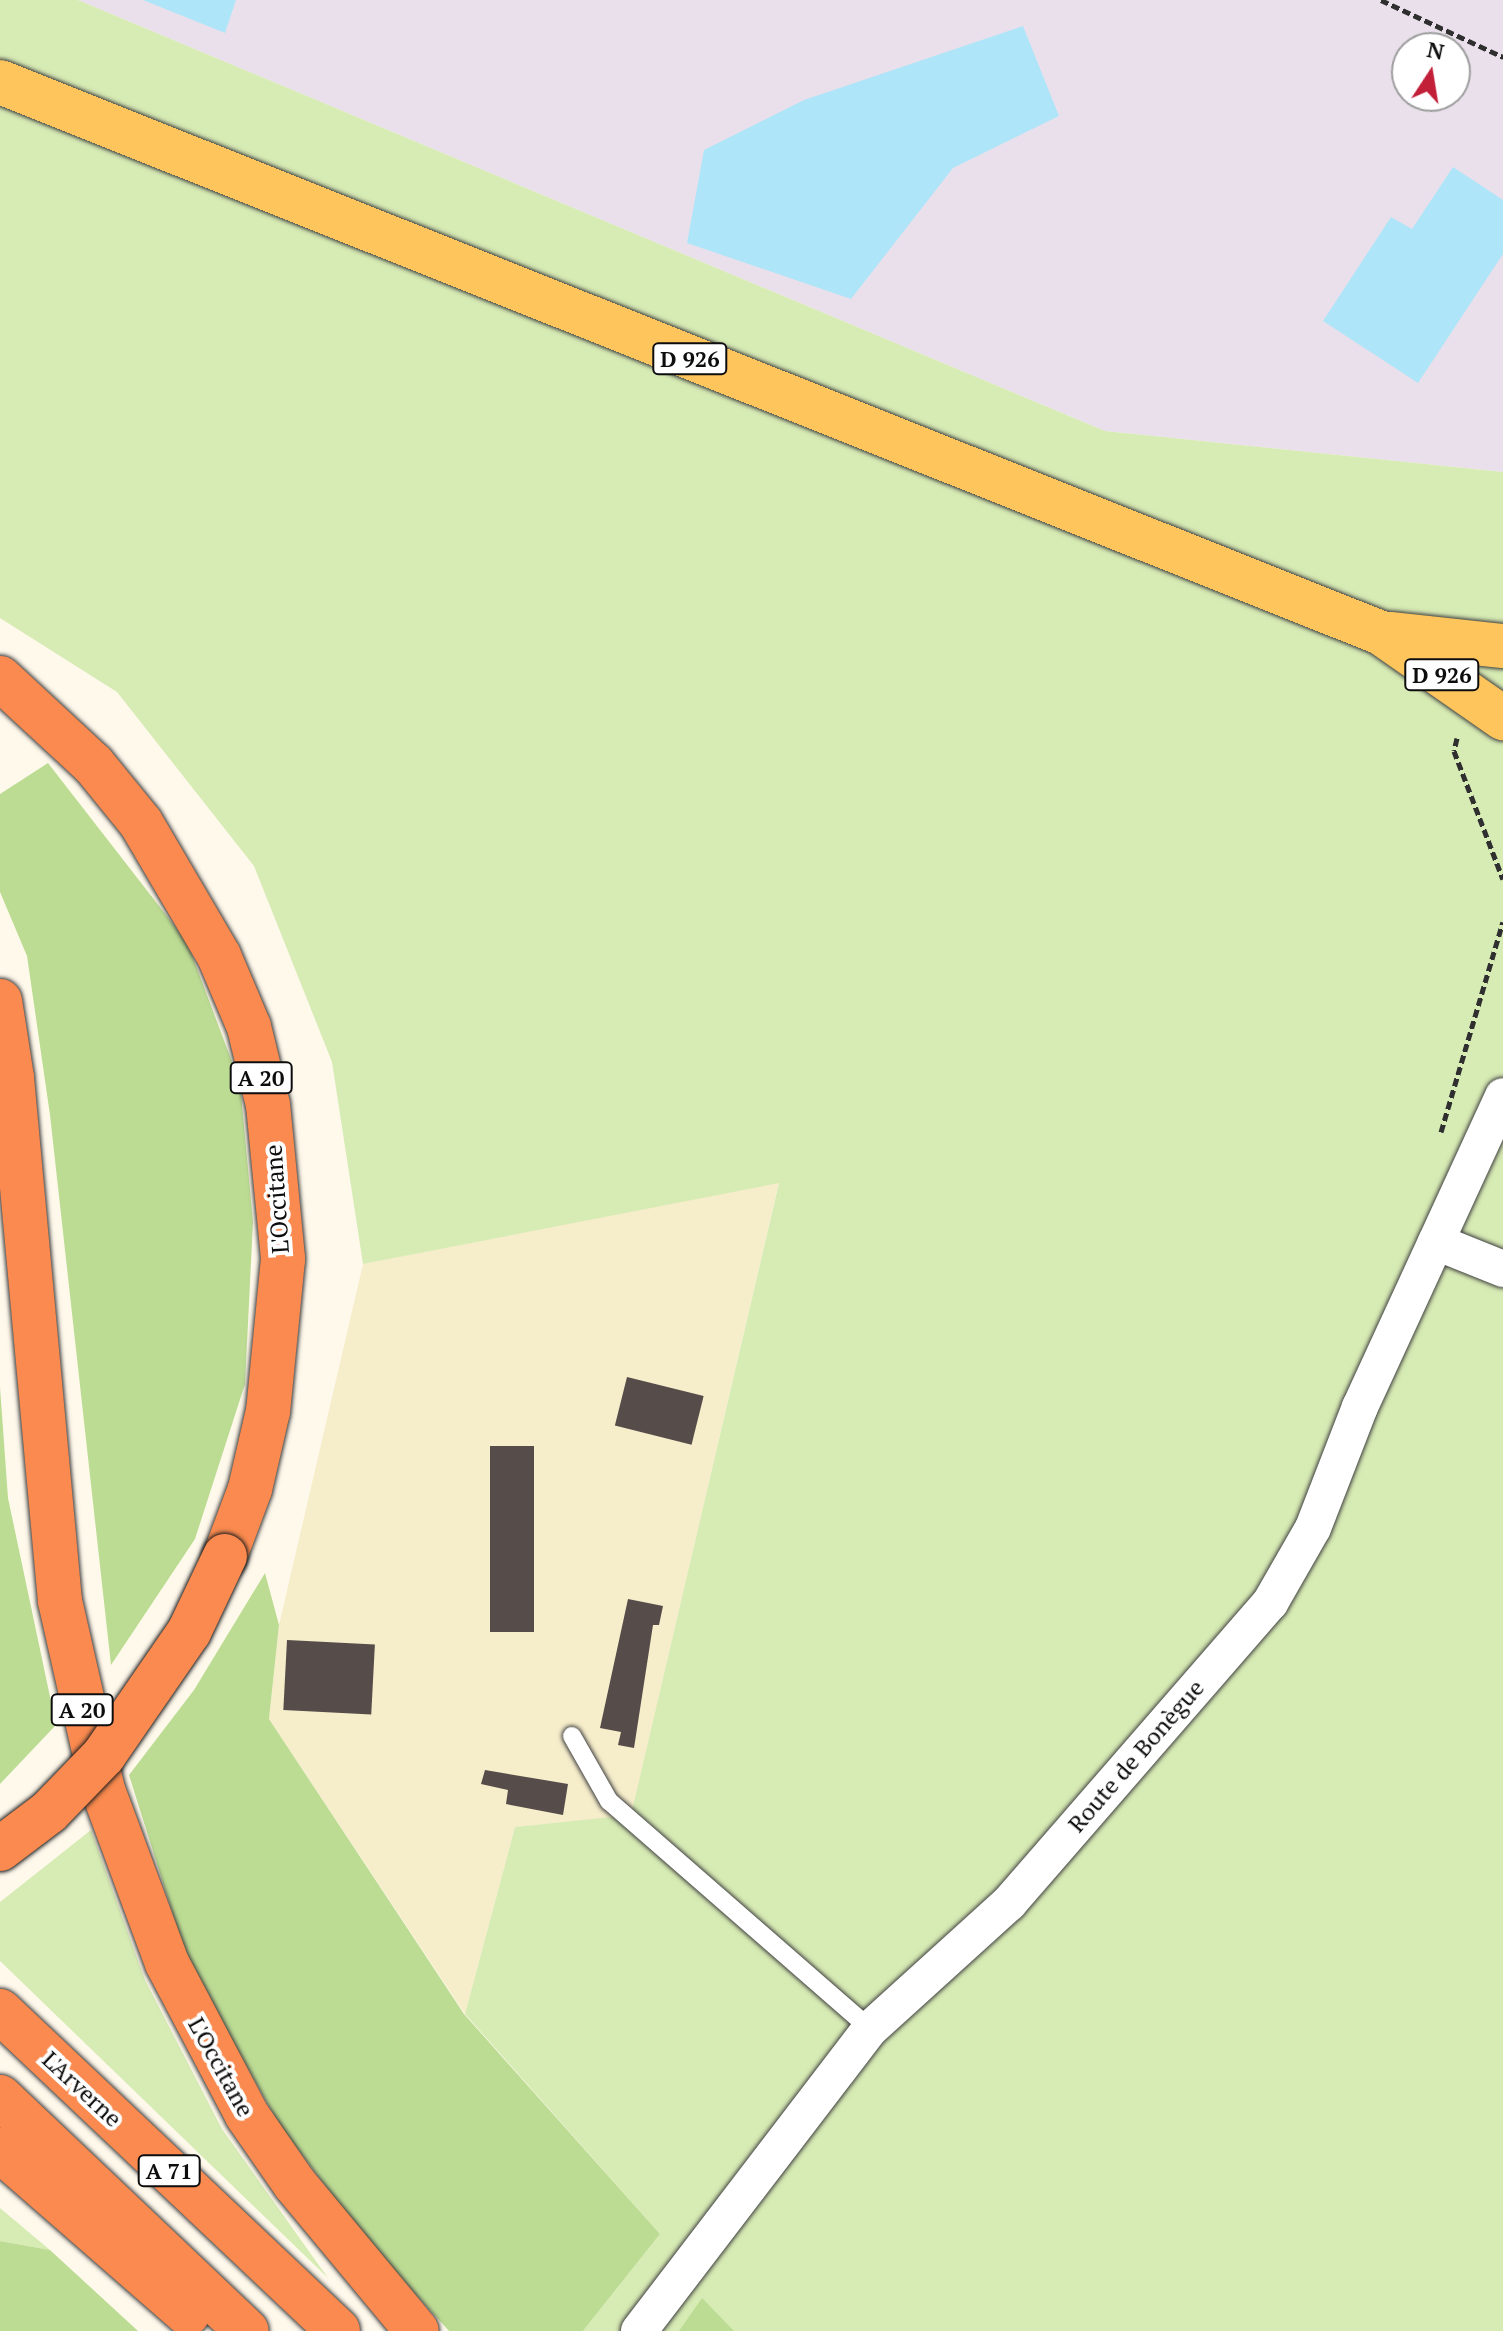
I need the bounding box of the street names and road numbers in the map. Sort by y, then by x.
road number: D 926 [652,341,728,377]
road number: D 926 [1404,657,1480,693]
road number: A 20 [229,1060,293,1096]
street label: L'Occitane [259,1143,295,1255]
street label: Route de Bonègue [1062,1674,1210,1838]
road number: A 20 [50,1692,114,1728]
street label: L'Occitane [182,2012,260,2122]
street label: L'Arverne [36,2045,128,2133]
road number: A 71 [137,2153,201,2189]

